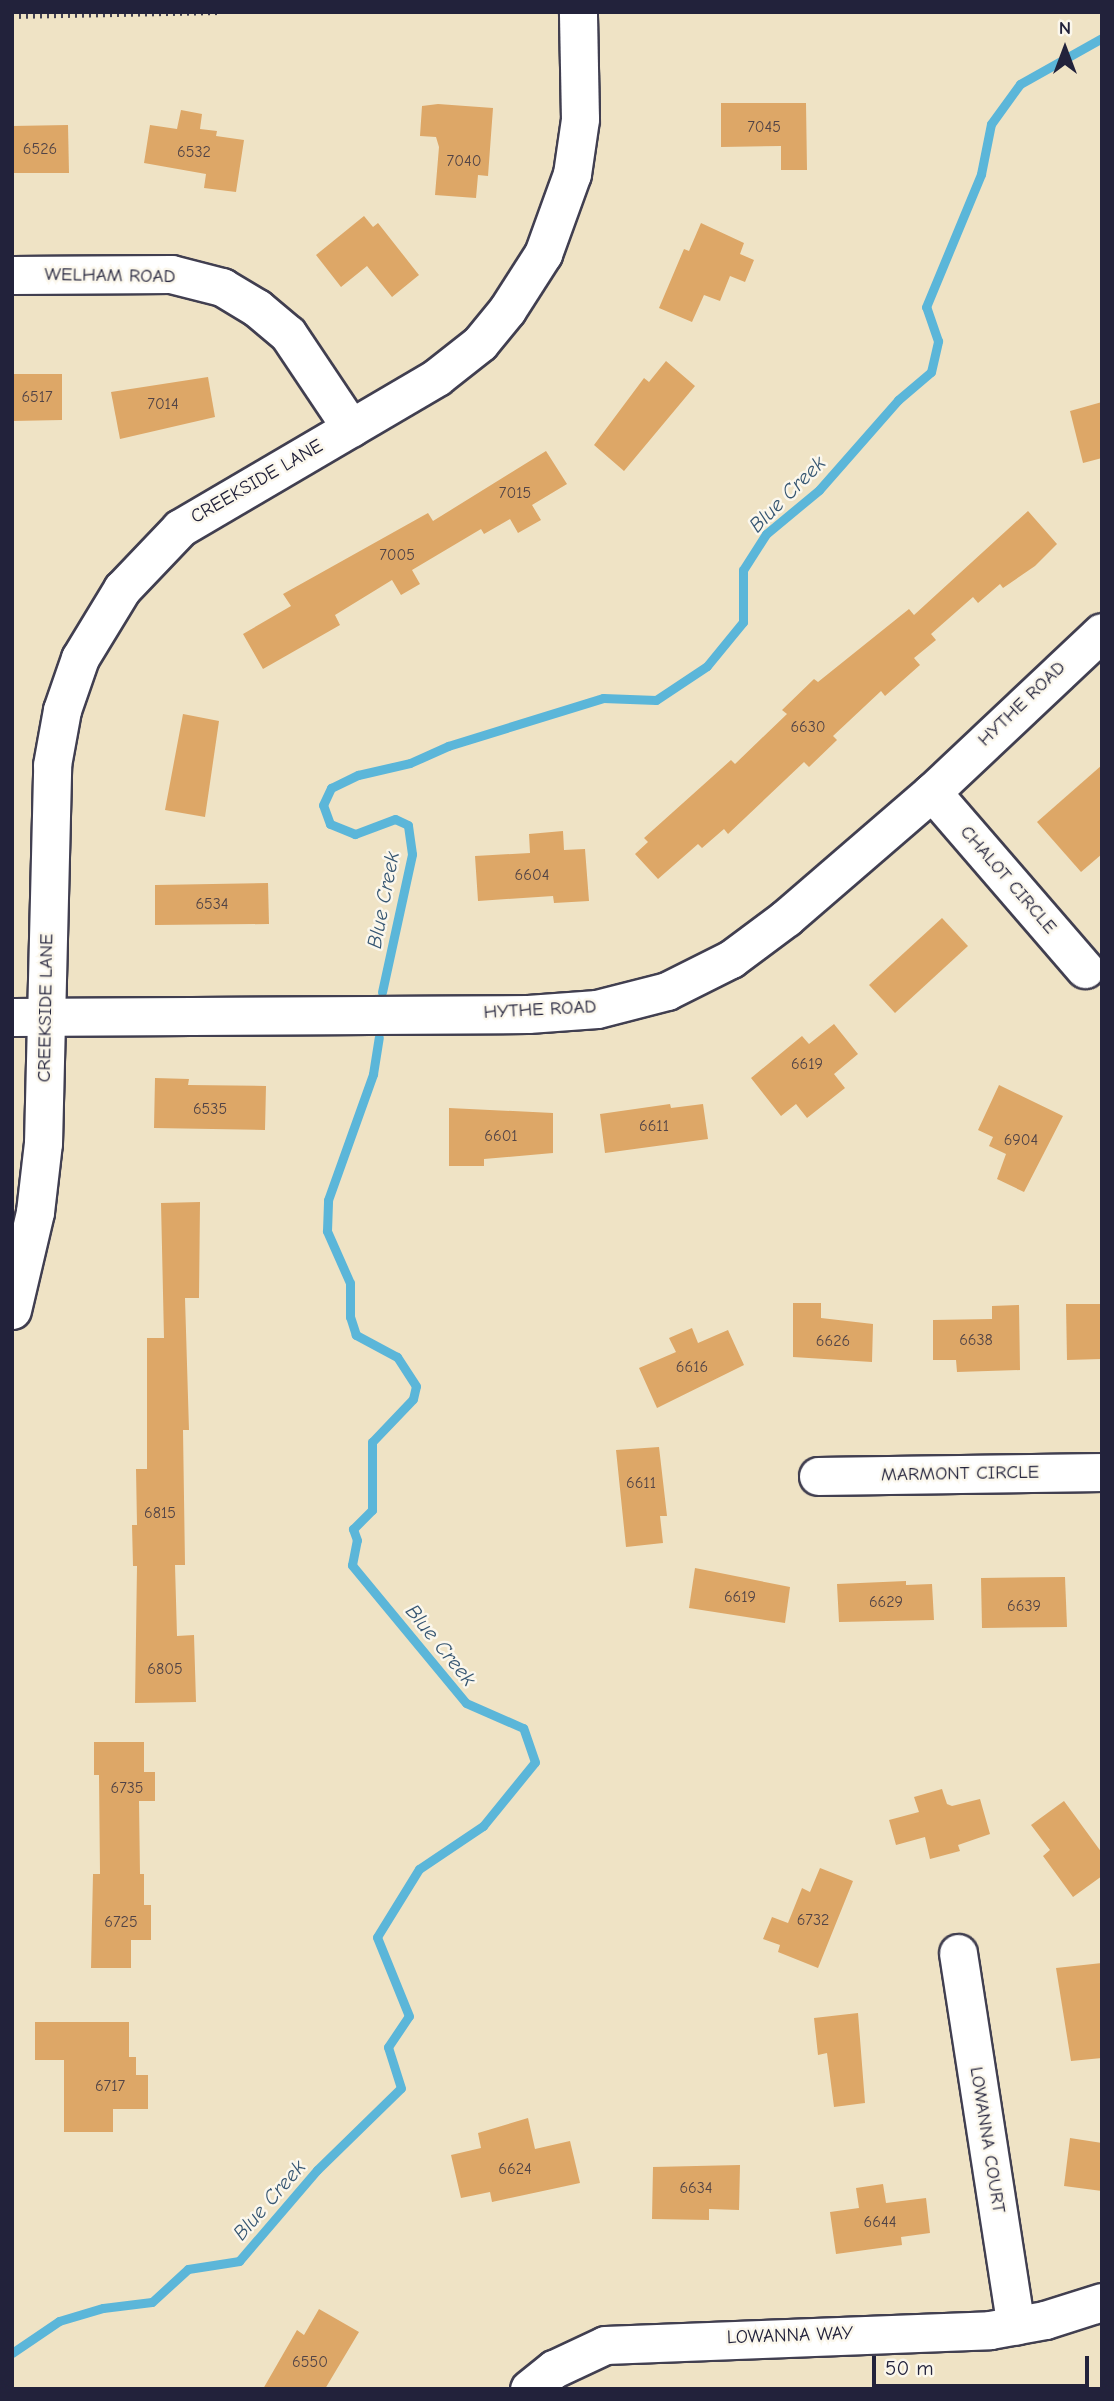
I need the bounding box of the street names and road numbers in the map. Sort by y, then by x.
street label: WELHAM ROAD [44,263,176,289]
street label: CREEKSIDE LANE [187,435,327,529]
street label: HYTHE ROAD [973,657,1071,751]
street label: CHALOT CIRCLE [955,821,1061,939]
street label: CREEKSIDE LANE [33,933,59,1083]
street label: HYTHE ROAD [483,996,597,1024]
street label: MARMONT CIRCLE [881,1461,1039,1487]
street label: LOWANNA COURT [964,2065,1010,2215]
street label: LOWANNA WAY [726,2322,854,2350]

